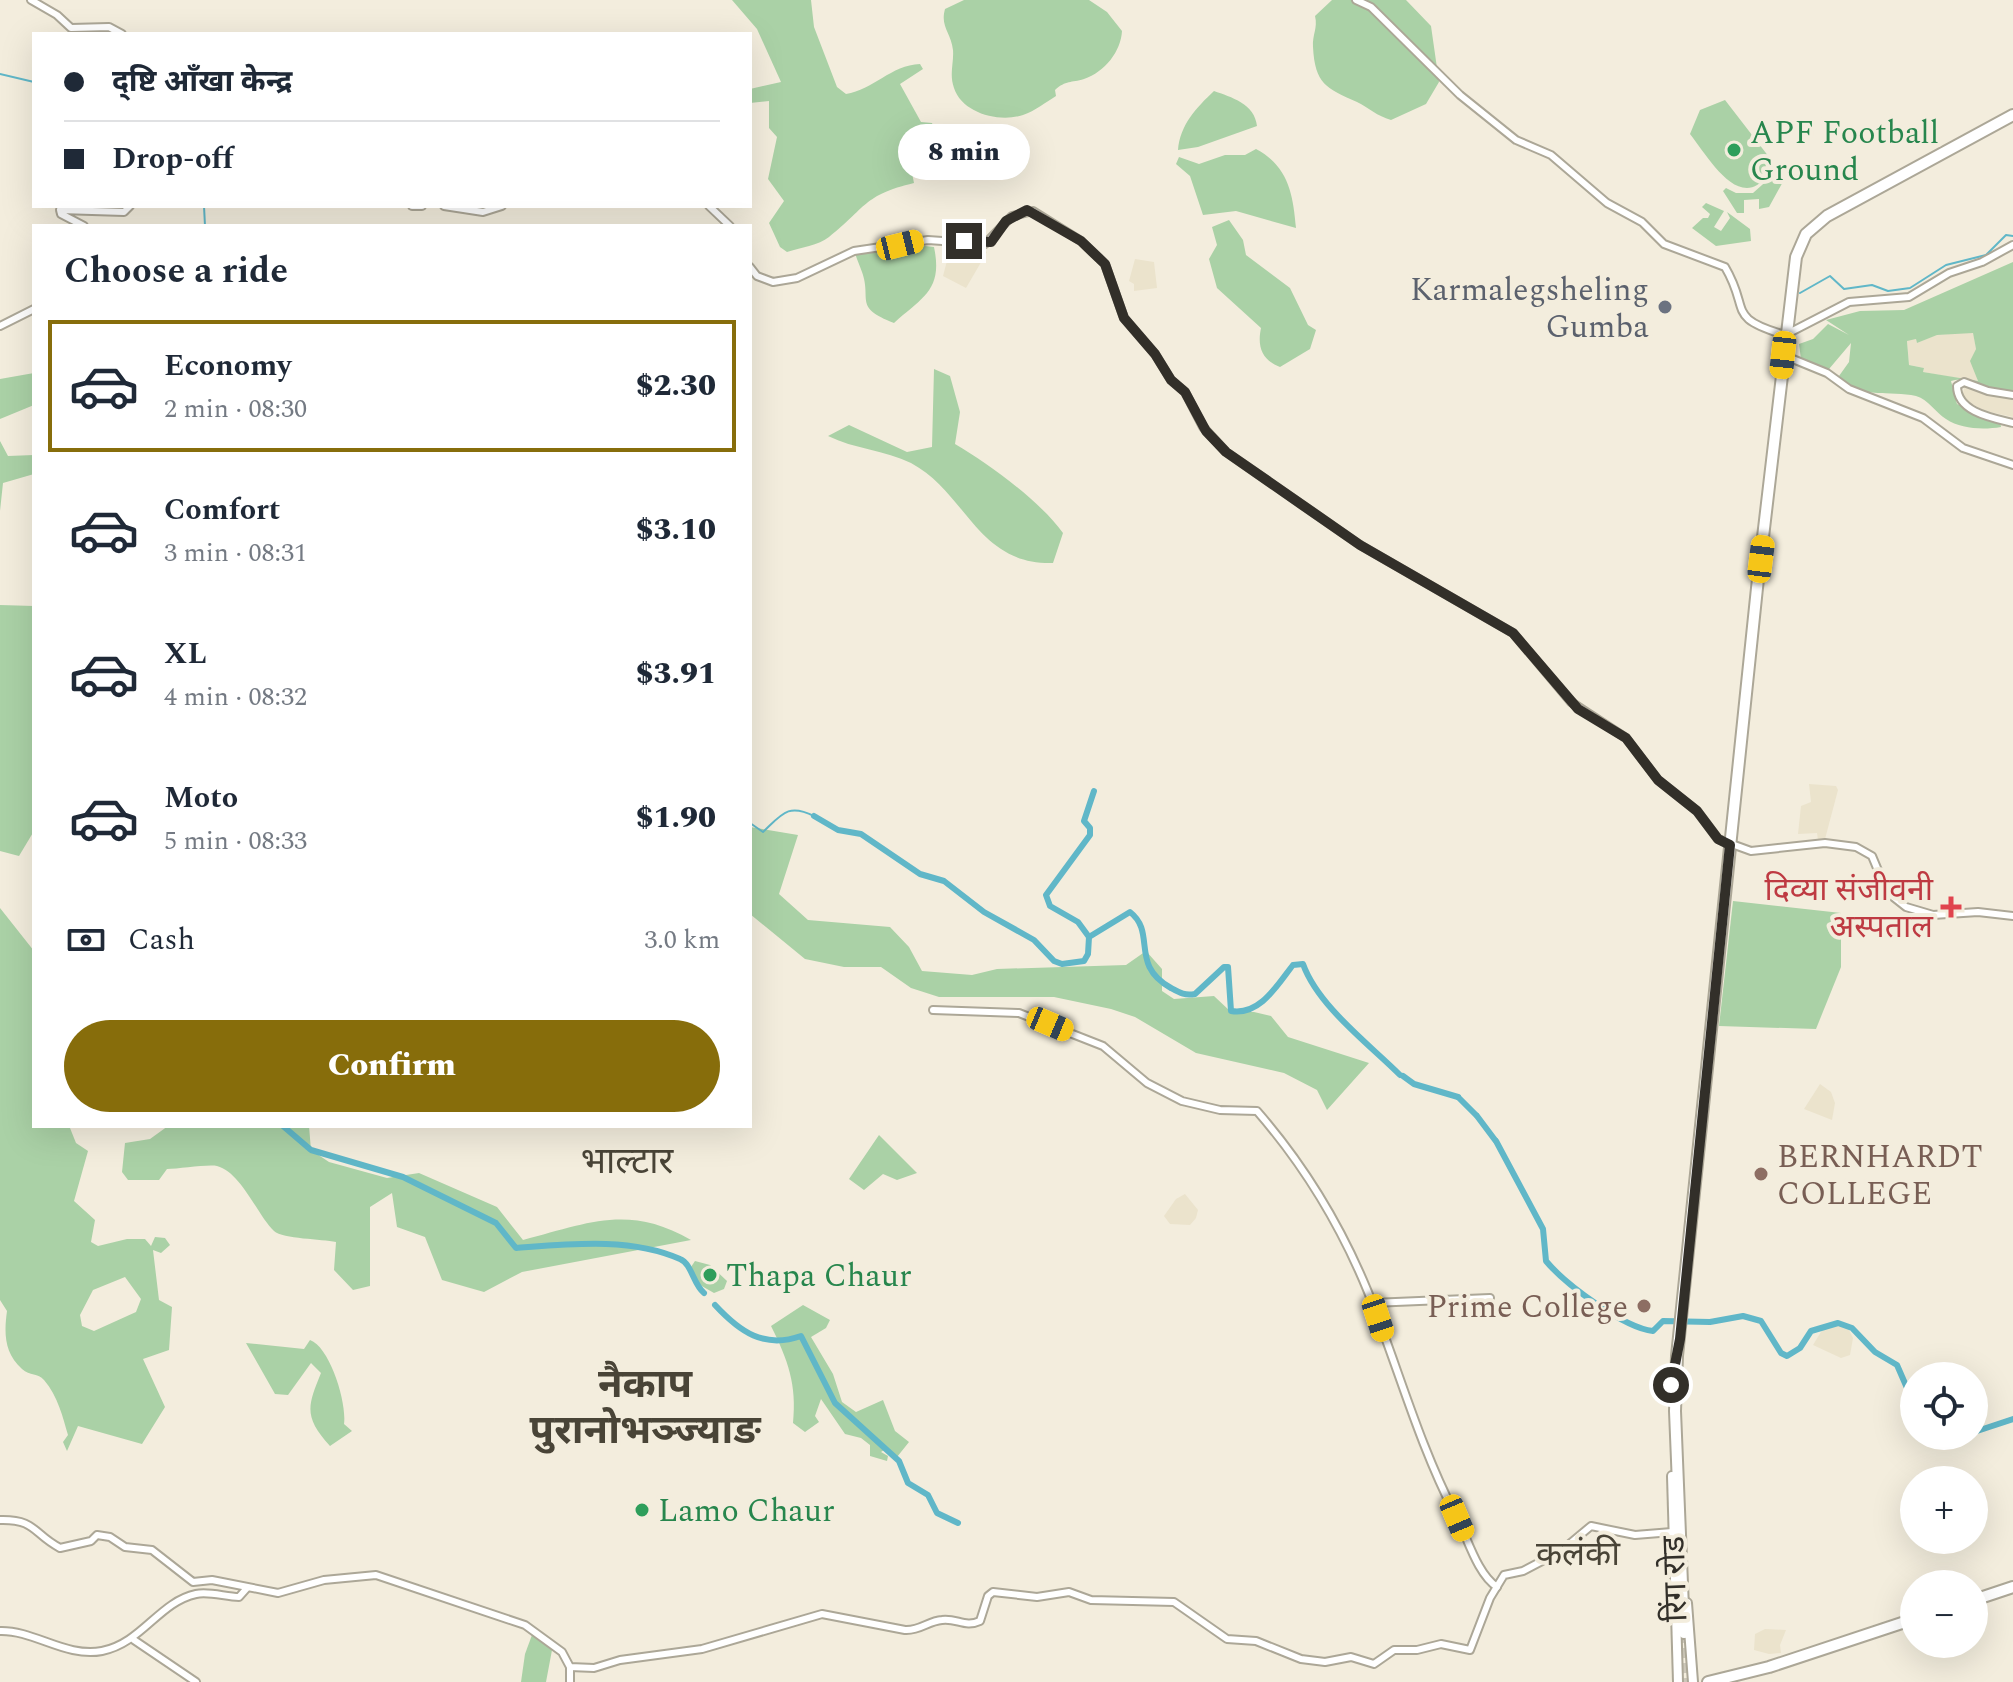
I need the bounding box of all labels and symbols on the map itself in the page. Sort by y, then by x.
place label: APF Football Ground [1750,109,1939,195]
callout: 8 min [898,125,1030,181]
marker: APF Football Ground [1725,141,1743,159]
route end [946,223,982,259]
car [874,228,926,262]
place label: Karmalegsheling Gumba [1410,266,1649,352]
marker: Karmalegsheling Gumba [1656,298,1674,316]
car [1769,330,1797,380]
car [1746,534,1776,584]
place label: दिव्या संजीवनी अस्पताल [1764,866,1934,952]
marker: दिव्या संजीवनी अस्पताल [1940,896,1962,918]
car [1023,1004,1077,1044]
place label: BERNHARDT COLLEGE [1777,1133,1983,1219]
district label: भाल्टार [581,1135,675,1190]
marker: BERNHARDT COLLEGE [1752,1165,1770,1183]
place label: Thapa Chaur [726,1252,912,1301]
marker: Thapa Chaur [701,1266,719,1284]
place label: Prime College [1427,1283,1628,1332]
car [1359,1291,1397,1345]
marker: Prime College [1635,1297,1653,1315]
district label: नैकाप पुरानोभञ्ज्याङ [530,1355,762,1462]
route start [1653,1367,1689,1403]
place label: Lamo Chaur [658,1487,835,1536]
car [1437,1491,1477,1545]
marker: Lamo Chaur [633,1501,651,1519]
district label: कलंकी [1536,1529,1621,1581]
street label: रिंग रोड [1649,1534,1701,1623]

